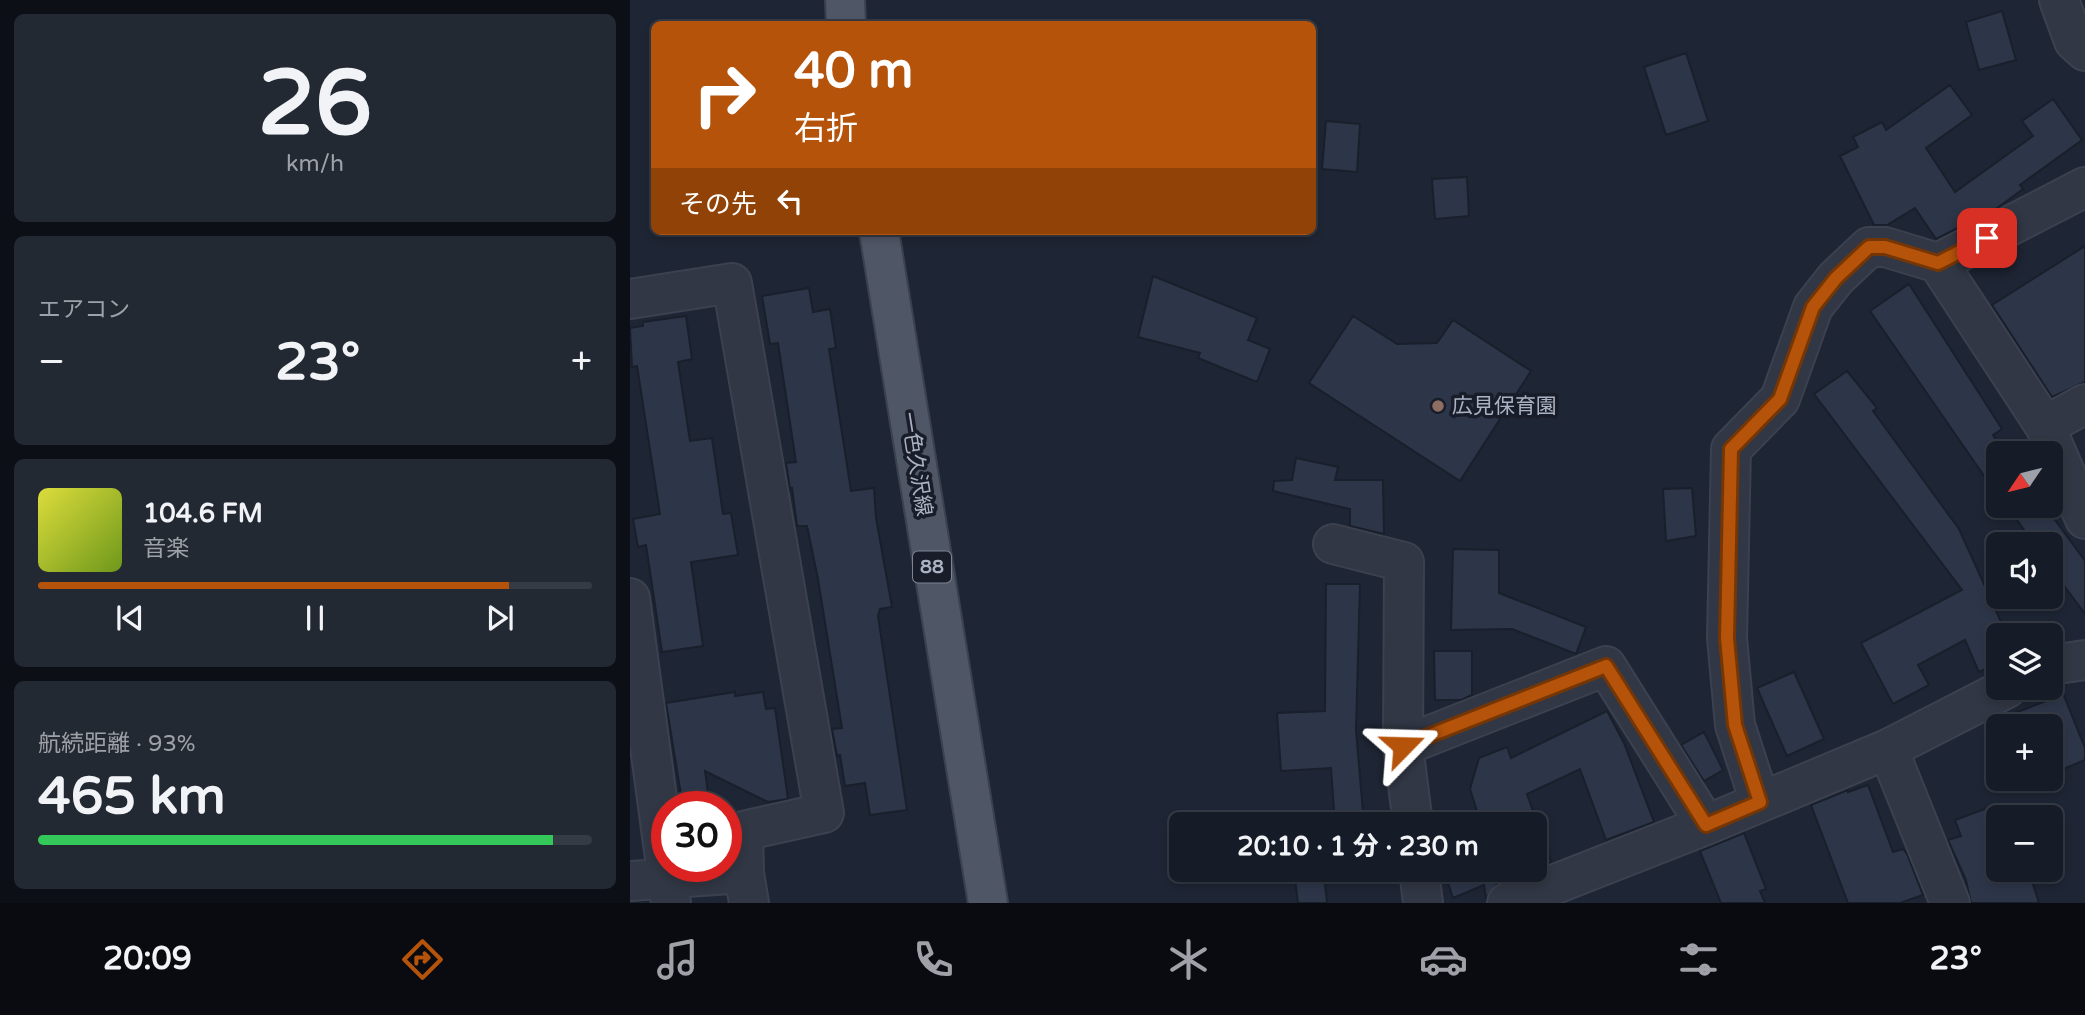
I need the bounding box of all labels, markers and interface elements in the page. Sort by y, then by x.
text: 40 m [794,42,913,101]
text: 26 [258,49,372,159]
icon: right [679,49,770,140]
text: 右折 [794,110,858,148]
text: km/h [286,150,344,178]
icon: left [771,182,809,220]
text: その先 [679,189,757,220]
pin [1957,208,2017,268]
icon: arrive [1968,219,2006,257]
text: エアコン [38,296,130,324]
text: 23° [275,331,360,394]
text: − [38,339,65,385]
text: + [571,339,592,385]
place label: 広見保育園 [1452,394,1557,419]
marker: 広見保育園 [1430,398,1446,414]
street label: 一色久沢線 [895,410,937,518]
north arrow [1986,441,2063,518]
map controls [1986,441,2063,882]
text: 104.6 FM [143,498,263,529]
button: sound [1986,532,2063,609]
text: 音楽 [143,535,189,563]
road number: 88 [913,552,951,582]
icon: previous [111,599,149,637]
icon: pause [296,599,334,637]
icon: next [481,599,519,637]
button: layers [1986,623,2063,700]
position arrow [1366,709,1440,783]
button: + [1986,714,2063,791]
text: 航続距離 · 93% [38,730,196,758]
text: 465 km [38,765,226,828]
speed limit sign: 30 [651,791,742,882]
button: − [1986,805,2063,882]
text: 20:10 · 1 分 · 230 m [1237,831,1479,862]
icon: directions [398,935,447,984]
icon: music [653,935,702,984]
icon: phone [909,935,958,984]
icon: climate [1164,935,1213,984]
icon: car [1419,935,1468,984]
icon: filters [1674,935,1723,984]
text: 20:09 [103,940,192,978]
text: 23° [1929,940,1982,978]

